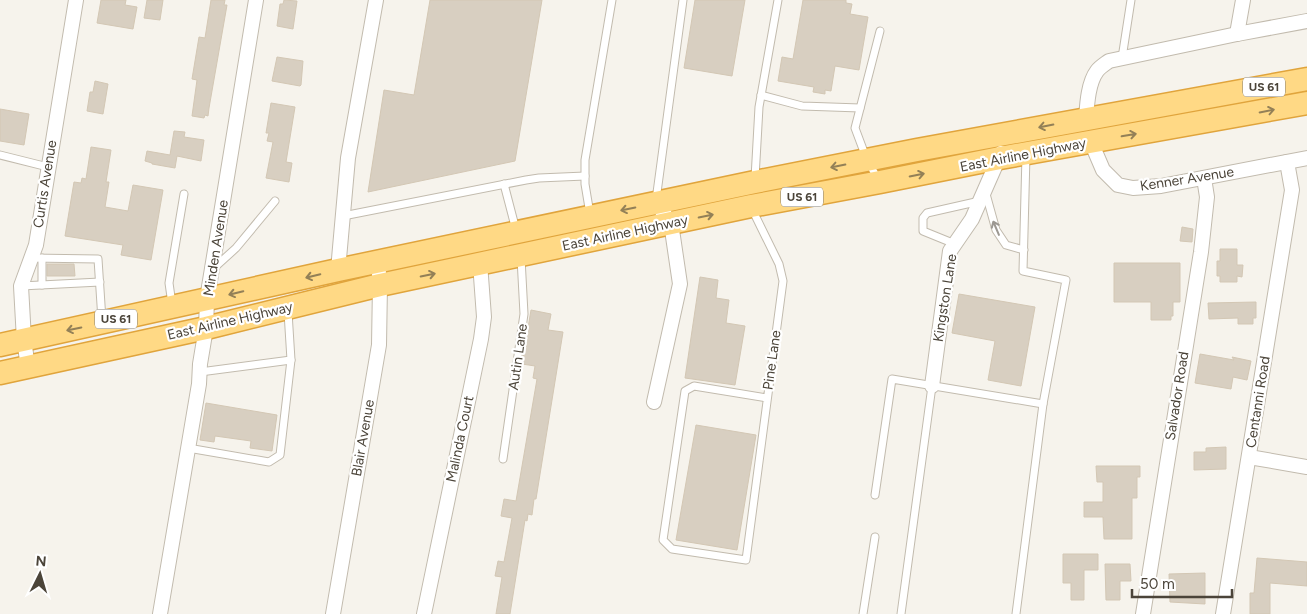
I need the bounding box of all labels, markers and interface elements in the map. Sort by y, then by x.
road number: US 61 [1243,77,1285,96]
one-way arrow [1259,105,1275,115]
one-way arrow [1038,122,1054,132]
one-way arrow [1120,130,1136,140]
street label: East Airline Highway [958,134,1088,176]
street label: Curtis Avenue [30,139,60,229]
one-way arrow [831,161,847,171]
street label: Kenner Avenue [1139,163,1236,195]
one-way arrow [909,170,925,179]
road number: US 61 [781,188,823,206]
street label: Minden Avenue [200,198,232,297]
one-way arrow [620,205,636,215]
street label: East Airline Highway [560,211,690,255]
one-way arrow [698,211,714,220]
one-way arrow [991,221,1001,236]
street label: Kingston Lane [930,252,960,343]
one-way arrow [419,269,435,279]
one-way arrow [306,272,322,281]
one-way arrow [228,289,244,298]
street label: East Airline Highway [166,298,295,344]
road number: US 61 [95,310,137,328]
street label: Autin Lane [505,322,531,391]
one-way arrow [67,324,83,334]
street label: Pine Lane [759,329,785,391]
street label: Salvador Road [1162,350,1192,442]
street label: Centanni Road [1242,355,1274,449]
street label: Malinda Court [443,394,477,484]
street label: Blair Avenue [348,398,378,478]
north arrow [15,549,65,599]
text: N [35,553,47,570]
scale bar [1132,566,1232,598]
text: 50 m [1140,575,1175,593]

